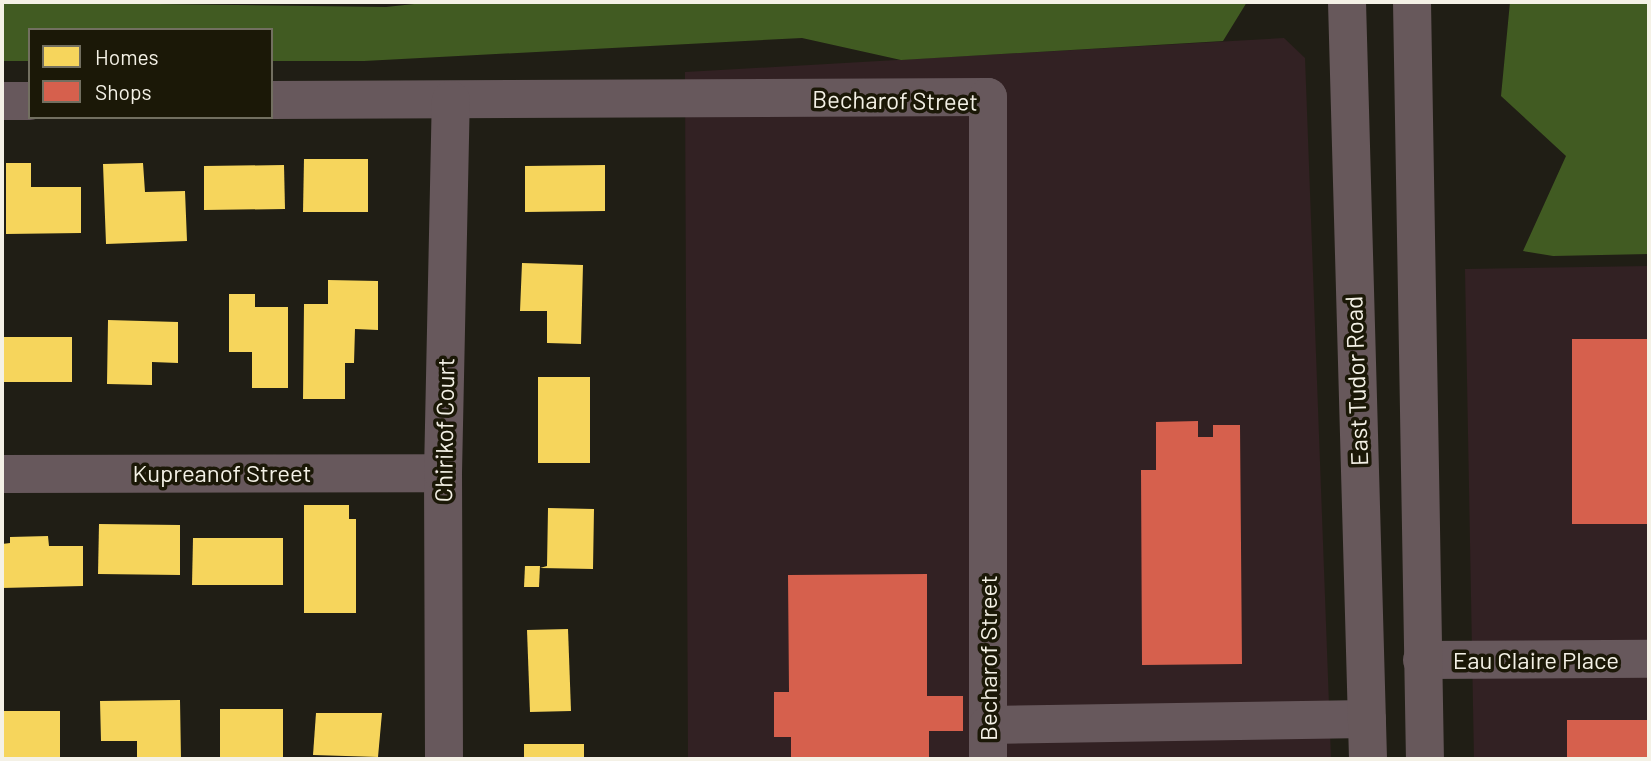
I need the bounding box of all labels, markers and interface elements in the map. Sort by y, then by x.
legend [28,28,273,119]
text: Homes [95,44,159,69]
text: Shops [95,79,152,104]
street label: Becharof Street [812,84,978,116]
street label: East Tudor Road [1339,295,1373,467]
street label: Chirikof Court [428,357,460,503]
street label: Kupreanof Street [133,459,311,487]
street label: Becharof Street [974,575,1002,741]
street label: Eau Claire Place [1453,646,1619,674]

